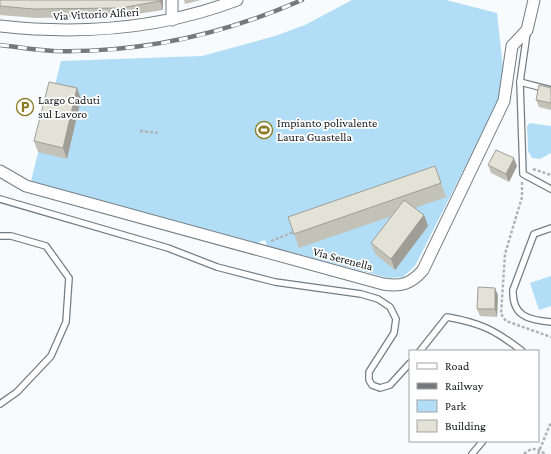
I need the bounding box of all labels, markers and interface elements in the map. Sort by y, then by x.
street label: Via Vittorio Alfieri [53,5,139,23]
place label: Largo Caduti sul Lavoro [38,93,100,121]
parking icon: Largo Caduti sul Lavoro [15,97,35,117]
place label: Impianto polivalente Laura Guastella [277,116,377,144]
sports icon: Impianto polivalente Laura Guastella [254,120,274,140]
street label: Via Serenella [312,244,375,274]
legend [409,350,539,442]
text: Road [445,359,470,373]
text: Railway [445,379,484,393]
text: Park [445,399,467,413]
text: Building [445,419,486,433]

